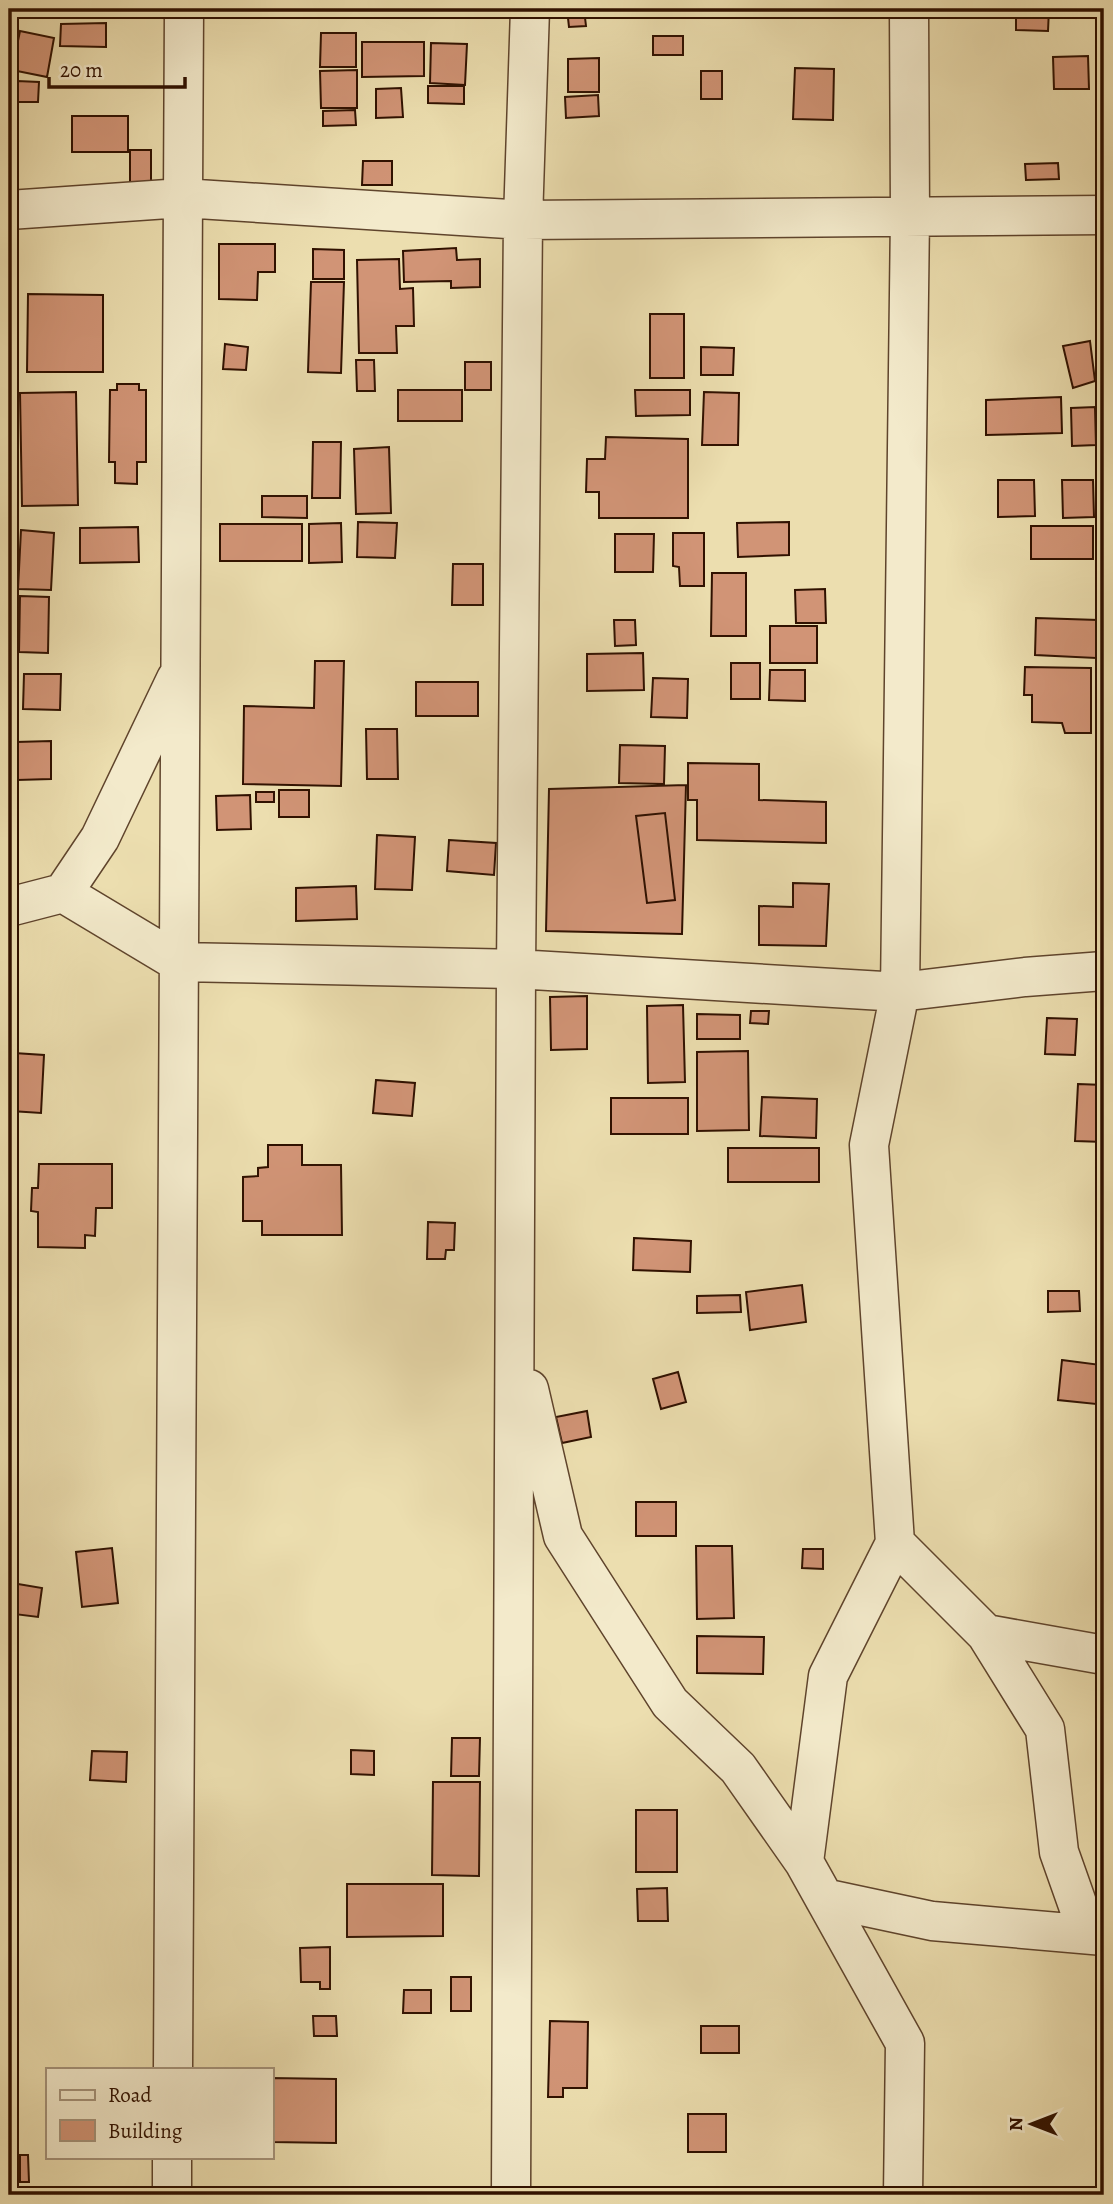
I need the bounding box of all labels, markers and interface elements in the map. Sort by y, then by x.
scale bar [49,46,186,90]
text: 20 m [60,56,103,84]
legend [46,2068,273,2158]
text: Road [108,2081,152,2109]
north arrow [998,2088,1068,2158]
text: Building [108,2117,183,2145]
text: N [1003,2117,1029,2131]

